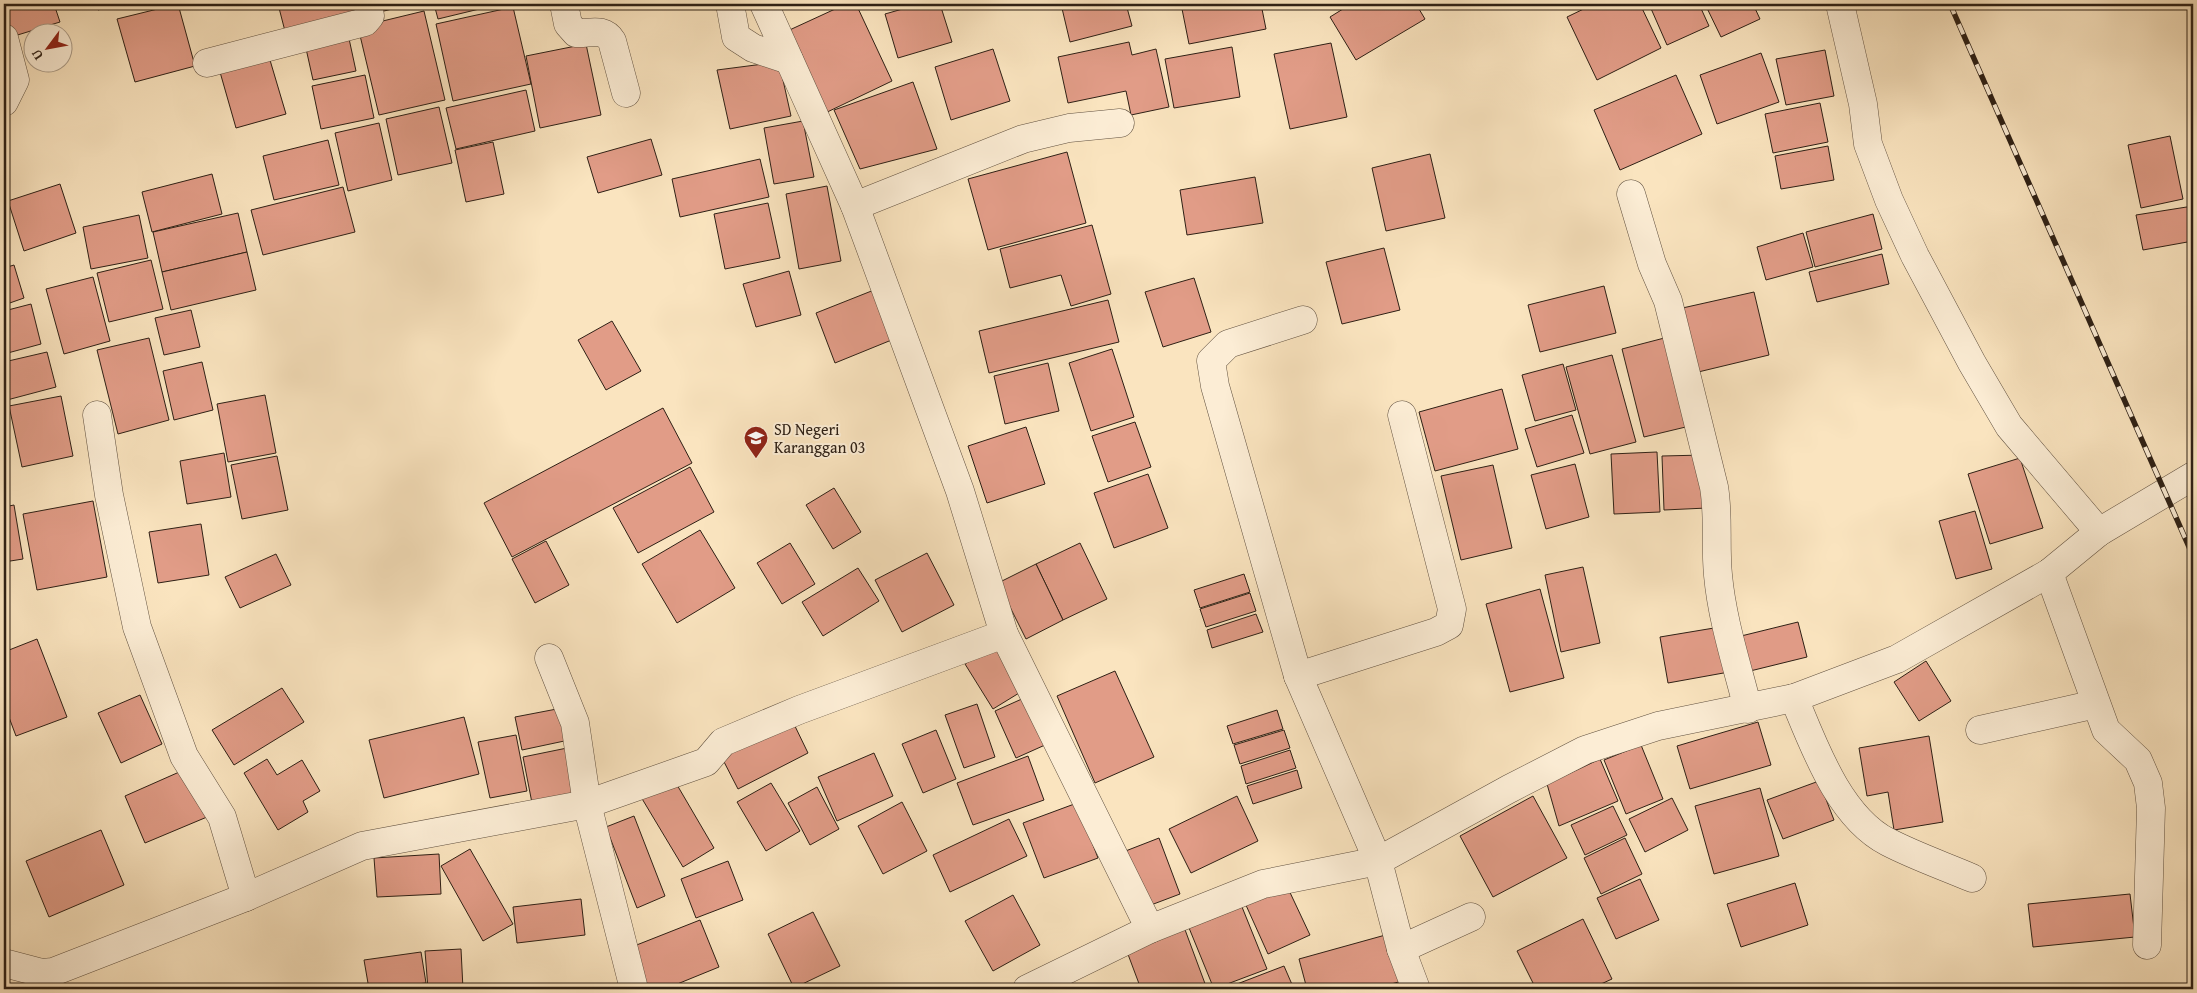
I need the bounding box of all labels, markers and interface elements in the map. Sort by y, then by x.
north arrow [22,22,72,72]
text: U [26,45,48,64]
place label: SD Negeri Karanggan 03 [774,417,865,459]
school or university icon: SD Negeri Karanggan 03 [743,425,769,459]

